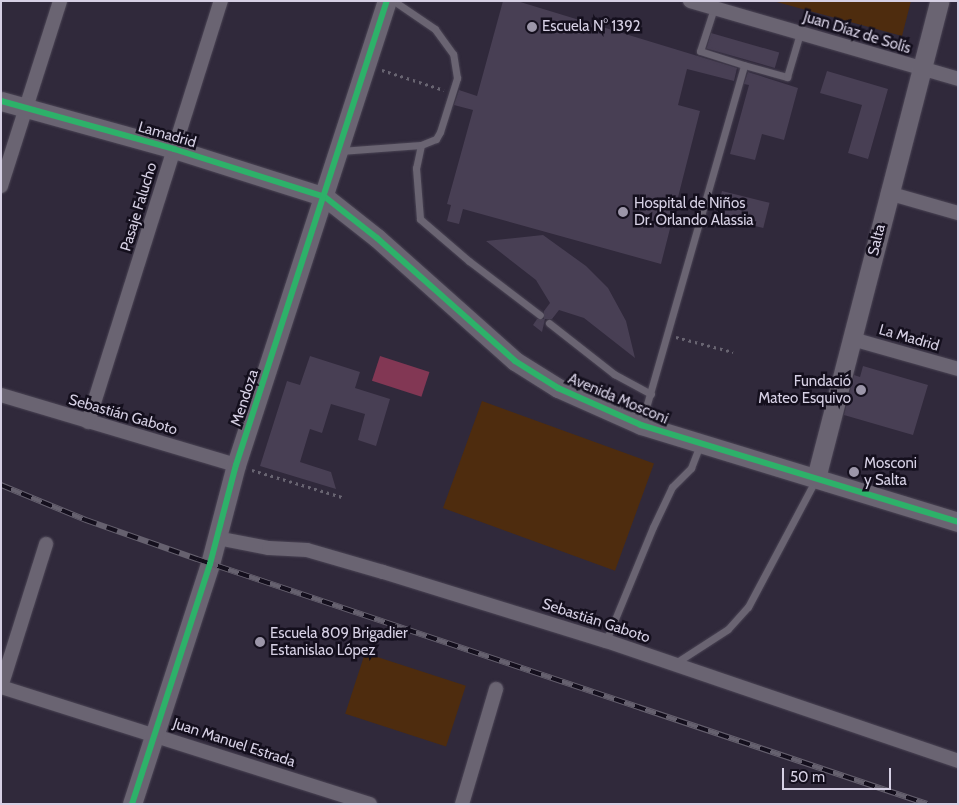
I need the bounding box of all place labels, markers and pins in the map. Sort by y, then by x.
place label: Escuela N° 1392 [542,18,641,36]
marker: Escuela N° 1392 [526,21,538,33]
place label: Hospital de Niños Dr. Orlando Alassia [634,194,754,229]
marker: Hospital de Niños Dr. Orlando Alassia [616,205,630,219]
place label: Fundació Mateo Esquivo [758,372,851,407]
marker: Fundació Mateo Esquivo [855,384,867,396]
place label: Mosconi y Salta [864,454,917,489]
marker: Mosconi y Salta [848,466,860,478]
place label: Escuela 809 Brigadier Estanislao López [270,624,408,659]
marker: Escuela 809 Brigadier Estanislao López [254,636,266,648]

